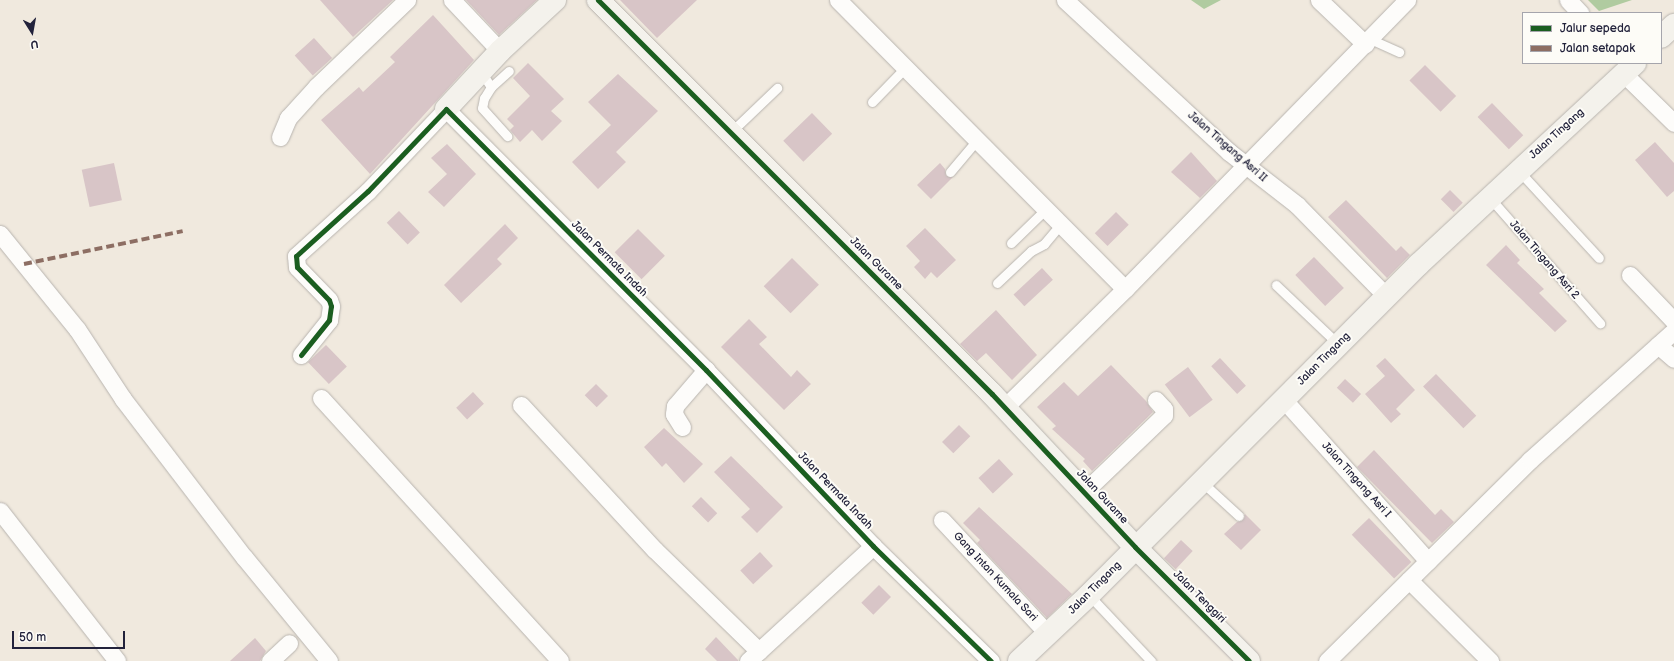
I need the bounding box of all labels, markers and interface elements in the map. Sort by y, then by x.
north arrow [12,12,52,52]
legend [1522,12,1662,64]
text: Jalur sepeda [1560,21,1631,36]
text: U [29,37,39,51]
text: Jalan setapak [1560,41,1635,56]
street label: Jalan Tingang [1527,106,1587,162]
street label: Jalan Tingang Asri II [1185,109,1269,185]
street label: Jalan Permata Indah [568,218,650,300]
street label: Jalan Tingang Asri 2 [1506,218,1582,302]
street label: Jalan Gurame [847,235,905,293]
street label: Jalan Tingang [1295,330,1353,388]
street label: Jalan Tingang Asri I [1319,439,1393,521]
street label: Jalan Permata Indah [795,450,875,532]
street label: Jalan Gurame [1073,467,1131,527]
street label: Gang Intan Kumala Sari [950,530,1040,624]
street label: Jalan Tingang [1066,559,1124,617]
street label: Jalan Tenggiri [1170,568,1228,626]
scale bar [14,623,127,649]
text: 50 m [19,630,46,645]

